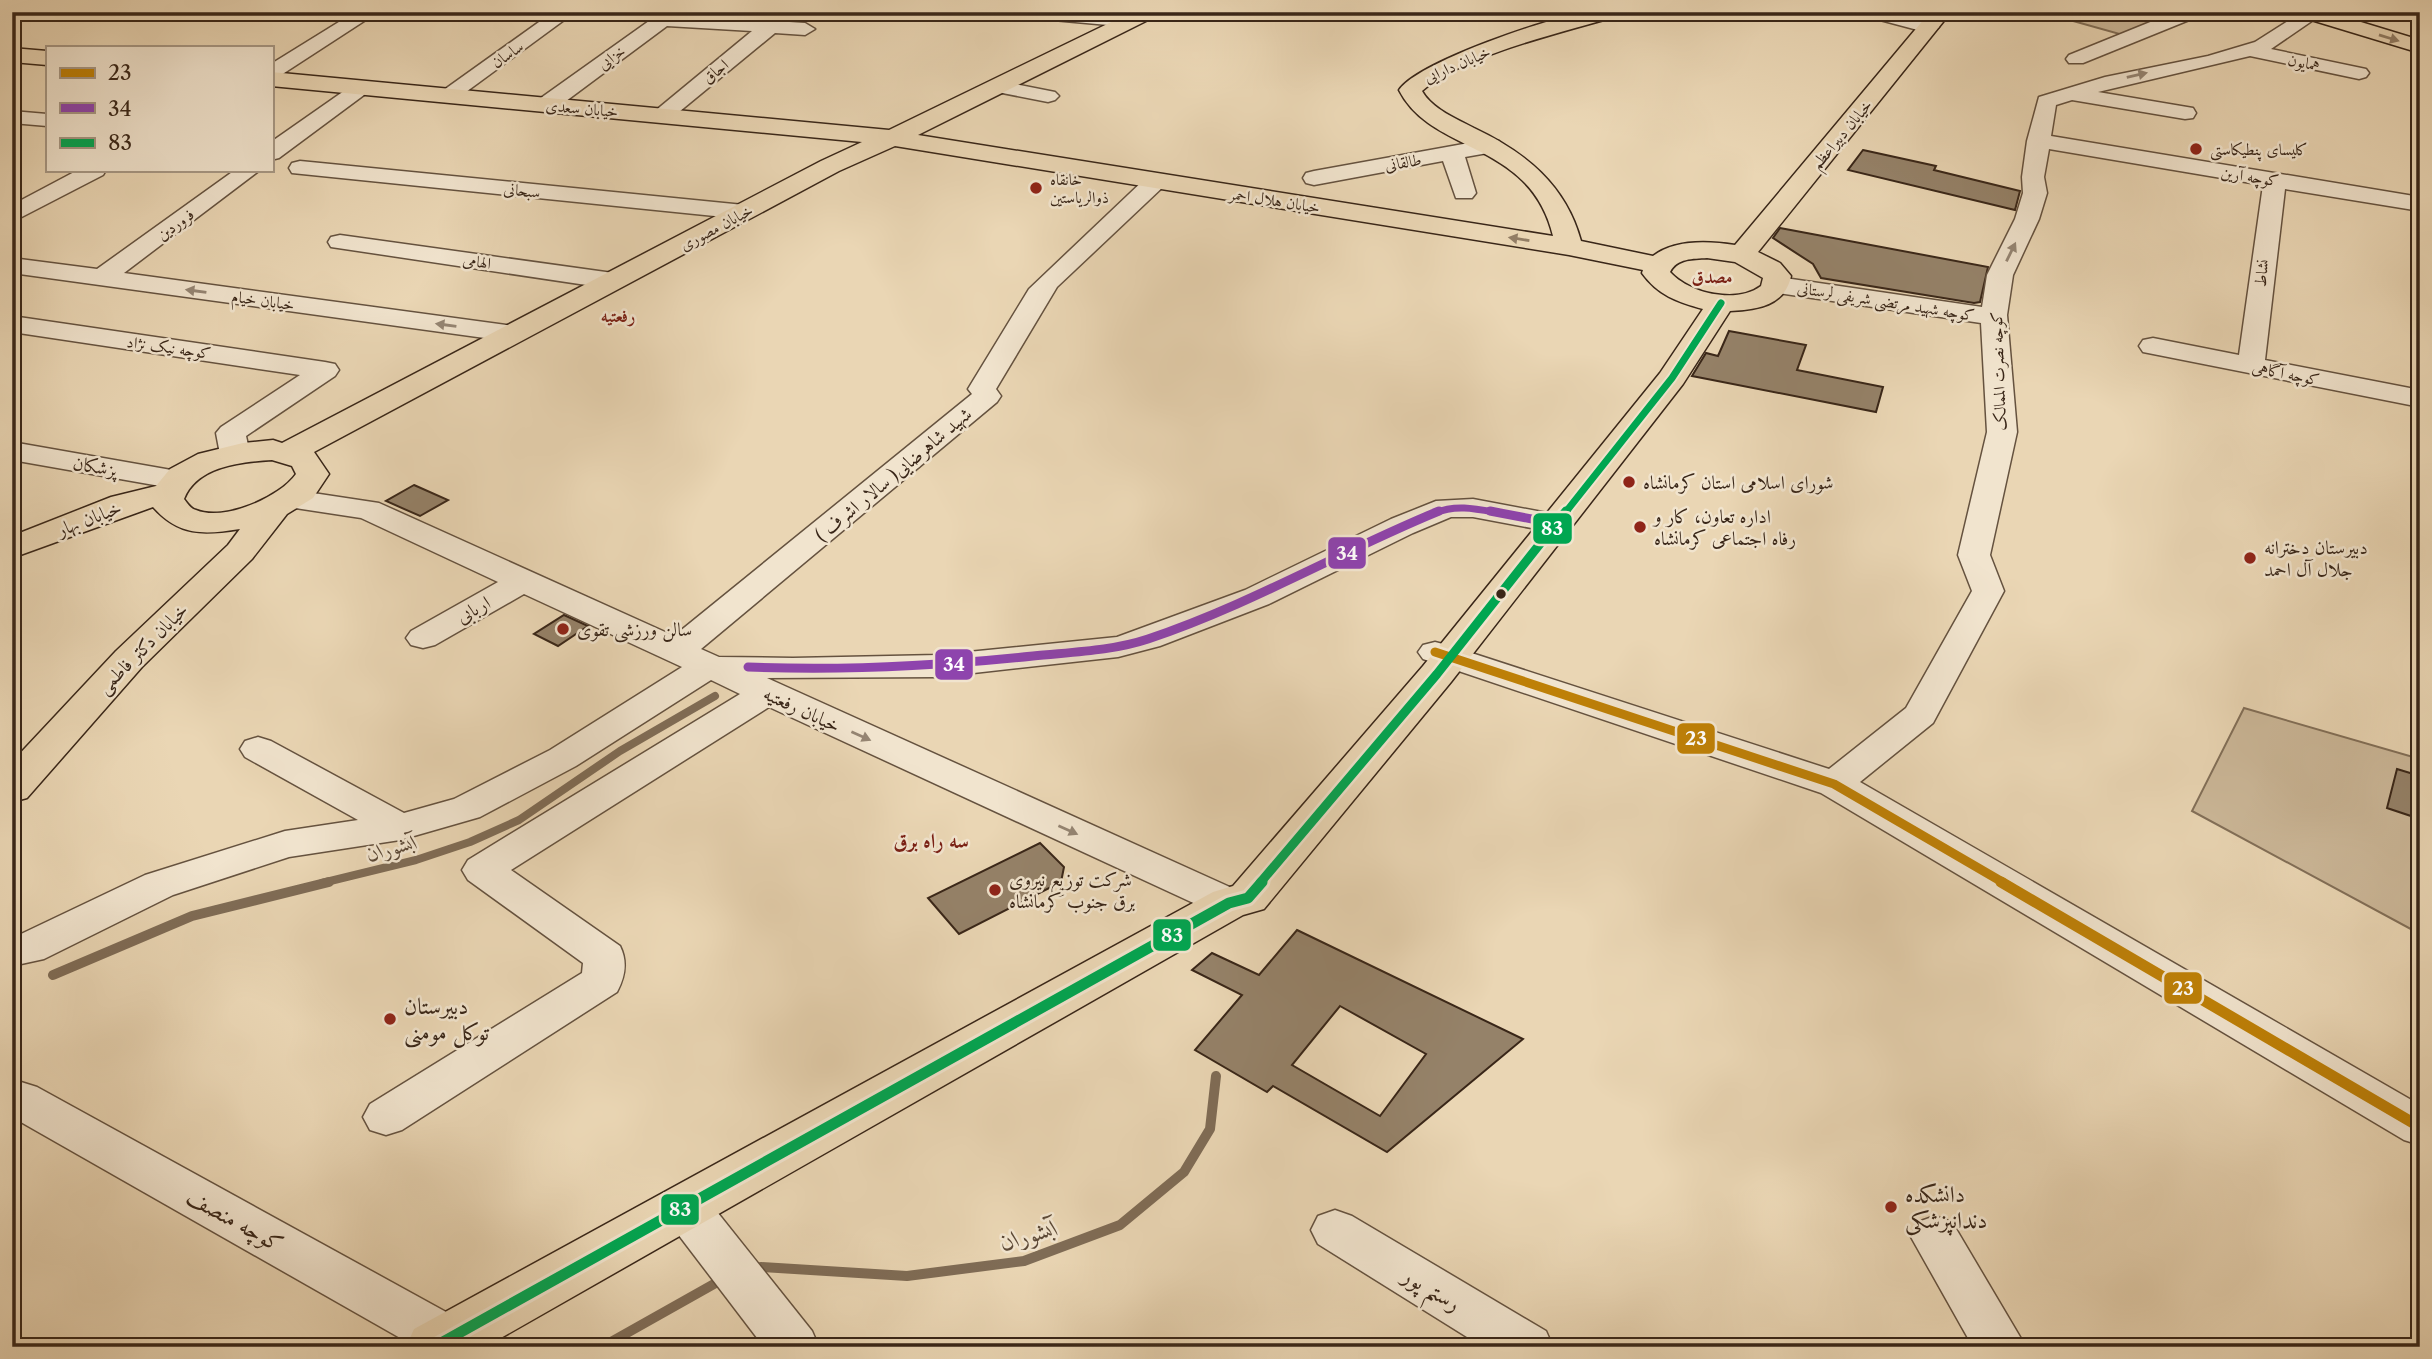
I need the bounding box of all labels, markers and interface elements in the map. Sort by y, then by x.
one-way arrow [2379,33,2400,43]
street label: ساسان [487,36,527,72]
street label: خزایی [593,40,629,75]
street label: خیابان دارایی [1421,41,1494,88]
legend [46,46,273,172]
street label: همایون [2286,49,2322,76]
street label: اجاق [698,54,732,88]
text: 23 [108,60,132,85]
one-way arrow [2126,69,2148,80]
street label: خیابان سعدی [545,95,619,121]
street label: خیابان دبیراعظم [1806,95,1881,177]
text: 34 [108,96,132,121]
text: 83 [108,130,132,155]
place label: کلیسای پنطیکاستی [2210,139,2308,162]
marker: کلیسای پنطیکاستی [2188,141,2204,157]
street label: طالقانی [1383,149,1423,175]
street label: کوچه آرین [2219,162,2281,192]
place label: خانقاه ذوالریاستین [1050,169,1109,208]
street label: سبحانی [503,178,541,202]
marker: خانقاه ذوالریاستین [1028,180,1044,196]
street label: خیابان هلال احمر [1226,183,1322,218]
street label: خیابان مصوری [676,199,757,256]
street label: فروردین [152,204,198,245]
one-way arrow [1508,233,1530,244]
one-way arrow [2005,242,2016,262]
street label: الهامی [462,249,492,273]
street label: نشاط [2249,258,2273,288]
district label: مصدق [1692,266,1732,288]
street label: کوچه شهید مرتضی شریفی لرستانی [1795,277,1976,327]
one-way arrow [185,285,207,296]
street label: خیابان خیام [229,286,296,319]
district label: رفعتیه [601,305,635,327]
street label: کوچه نصرت الممالک [1986,311,2012,431]
one-way arrow [435,319,457,330]
street label: کوچه نیک نژاد [125,331,212,365]
street label: کوچه آگاهی [2250,357,2321,391]
street label: شهید شاهرضایی( سالار اشرف ) [810,402,978,548]
street label: پزشکان [71,451,120,483]
place label: شورای اسلامی استان کرمانشاه [1643,471,1834,495]
marker: شورای اسلامی استان کرمانشاه [1621,474,1637,490]
street label: خیابان بهار [52,496,125,543]
place label: اداره تعاون، کار و رفاه اجتماعی کرمانشاه [1652,505,1796,550]
line badge: 83 [1532,512,1573,545]
text: 83 [1541,517,1563,540]
marker: اداره تعاون، کار و رفاه اجتماعی کرمانشاه [1632,519,1648,535]
line badge: 34 [1327,536,1367,570]
place label: دبیرستان دخترانه جلال آل احمد [2264,536,2368,581]
text: 34 [1336,542,1358,565]
marker: دبیرستان دخترانه جلال آل احمد [2242,550,2258,566]
unlabelled marker [1494,587,1508,601]
street label: اربابی [452,591,496,631]
street label: خیابان دکتر فاطمی [92,598,194,700]
place label: سالن ورزشی تقوی [577,618,692,643]
marker: سالن ورزشی تقوی [555,621,571,637]
line badge: 34 [934,648,974,681]
text: 34 [943,653,965,676]
street label: خیابان رفعتیه [760,682,844,737]
line badge: 23 [1676,722,1716,755]
text: 23 [1685,727,1707,750]
one-way arrow [851,730,871,742]
one-way arrow [1058,824,1078,836]
district label: سه راه برق [893,828,969,854]
water label: آبشوران [364,829,420,867]
place label: شرکت توزیع نیروی برق جنوب کرمانشاه [1009,868,1136,914]
marker: شرکت توزیع نیروی برق جنوب کرمانشاه [987,882,1003,898]
line badge: 83 [1152,918,1192,952]
text: 83 [1161,924,1183,947]
line badge: 23 [2163,971,2203,1005]
text: 23 [2172,977,2194,1000]
place label: دبیرستان توکل مومنی [404,992,490,1048]
marker: دبیرستان توکل مومنی [382,1011,398,1027]
place label: دانشکده دندانپزشکی [1905,1180,1987,1236]
street label: کوچه منصف [181,1182,288,1260]
line badge: 83 [660,1193,700,1226]
text: 83 [669,1198,691,1221]
marker: دانشکده دندانپزشکی [1883,1199,1899,1215]
water label: آبشوران [996,1212,1062,1258]
street label: رستم پور [1392,1260,1466,1325]

